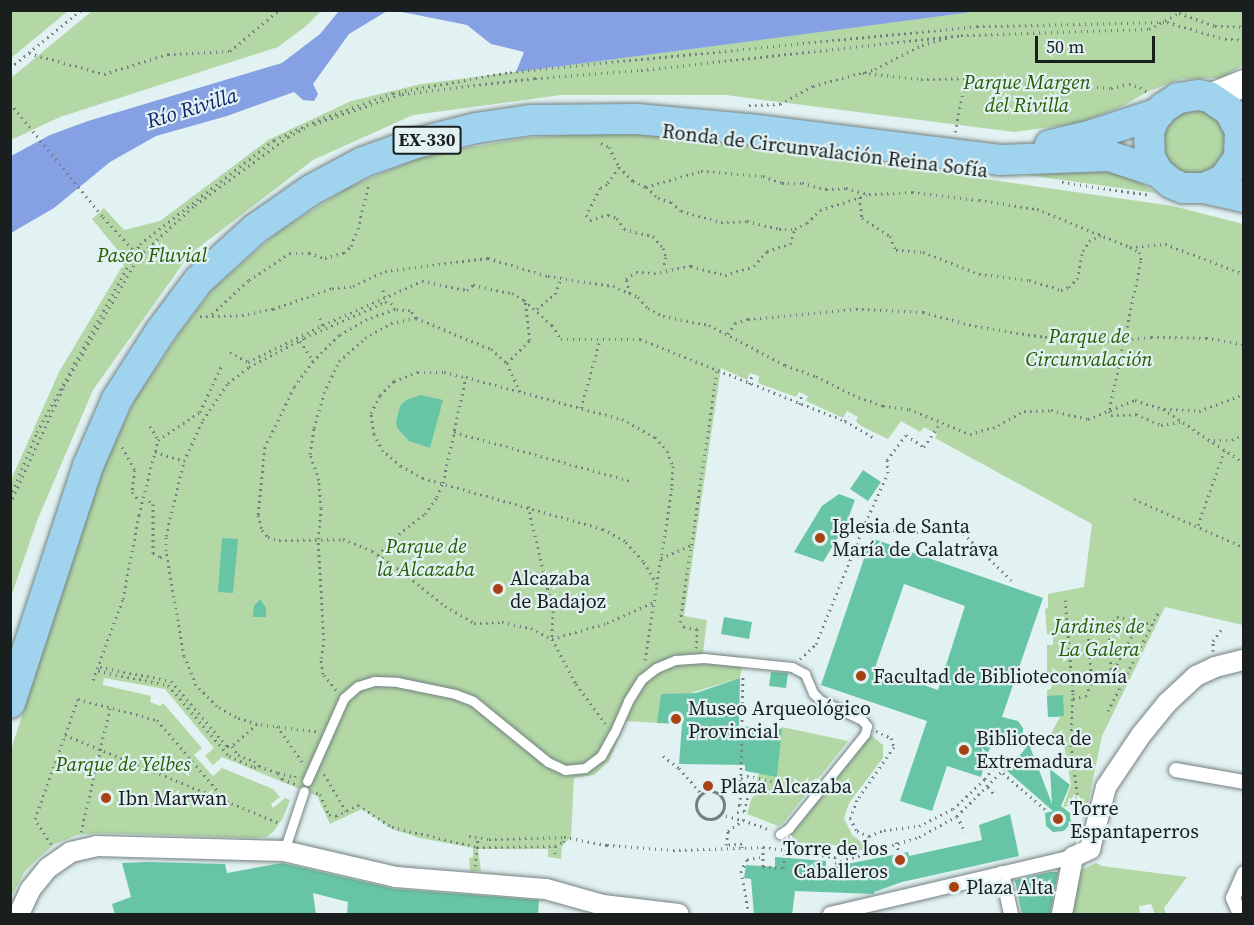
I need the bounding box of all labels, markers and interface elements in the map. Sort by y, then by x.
scale bar [1038,24,1158,62]
text: 50 m [1046,34,1084,59]
park label: Parque Margen del Rivilla [963,71,1091,118]
water label: Río Rivilla [144,82,240,134]
street label: Ronda de Circunvalación Reina Sofía [661,119,989,183]
road number: EX-330 [392,125,462,155]
park label: Paseo Fluvial [97,243,207,267]
park label: Parque de Circunvalación [1025,325,1153,372]
place label: Iglesia de Santa María de Calatrava [832,514,998,561]
marker: Iglesia de Santa María de Calatrava [813,531,827,545]
park label: Parque de la Alcazaba [377,535,475,582]
place label: Alcazaba de Badajoz [510,566,606,613]
marker: Alcazaba de Badajoz [491,582,505,596]
park label: Jardines de La Galera [1054,614,1144,661]
place label: Facultad de Biblioteconomía [873,664,1127,688]
marker: Facultad de Biblioteconomía [854,669,868,683]
place label: Museo Arqueológico Provincial [688,696,871,743]
marker: Museo Arqueológico Provincial [669,712,683,726]
place label: Biblioteca de Extremadura [976,726,1093,773]
marker: Biblioteca de Extremadura [957,743,971,757]
park label: Parque de Yelbes [56,752,190,776]
place label: Plaza Alcazaba [720,774,852,798]
marker: Plaza Alcazaba [701,779,715,793]
place label: Ibn Marwan [118,786,227,810]
marker: Ibn Marwan [99,791,113,805]
place label: Torre Espantaperros [1070,796,1199,843]
marker: Torre Espantaperros [1051,812,1065,826]
place label: Torre de los Caballeros [783,837,888,884]
marker: Torre de los Caballeros [893,853,907,867]
place label: Plaza Alta [966,875,1054,899]
marker: Plaza Alta [947,880,961,894]

